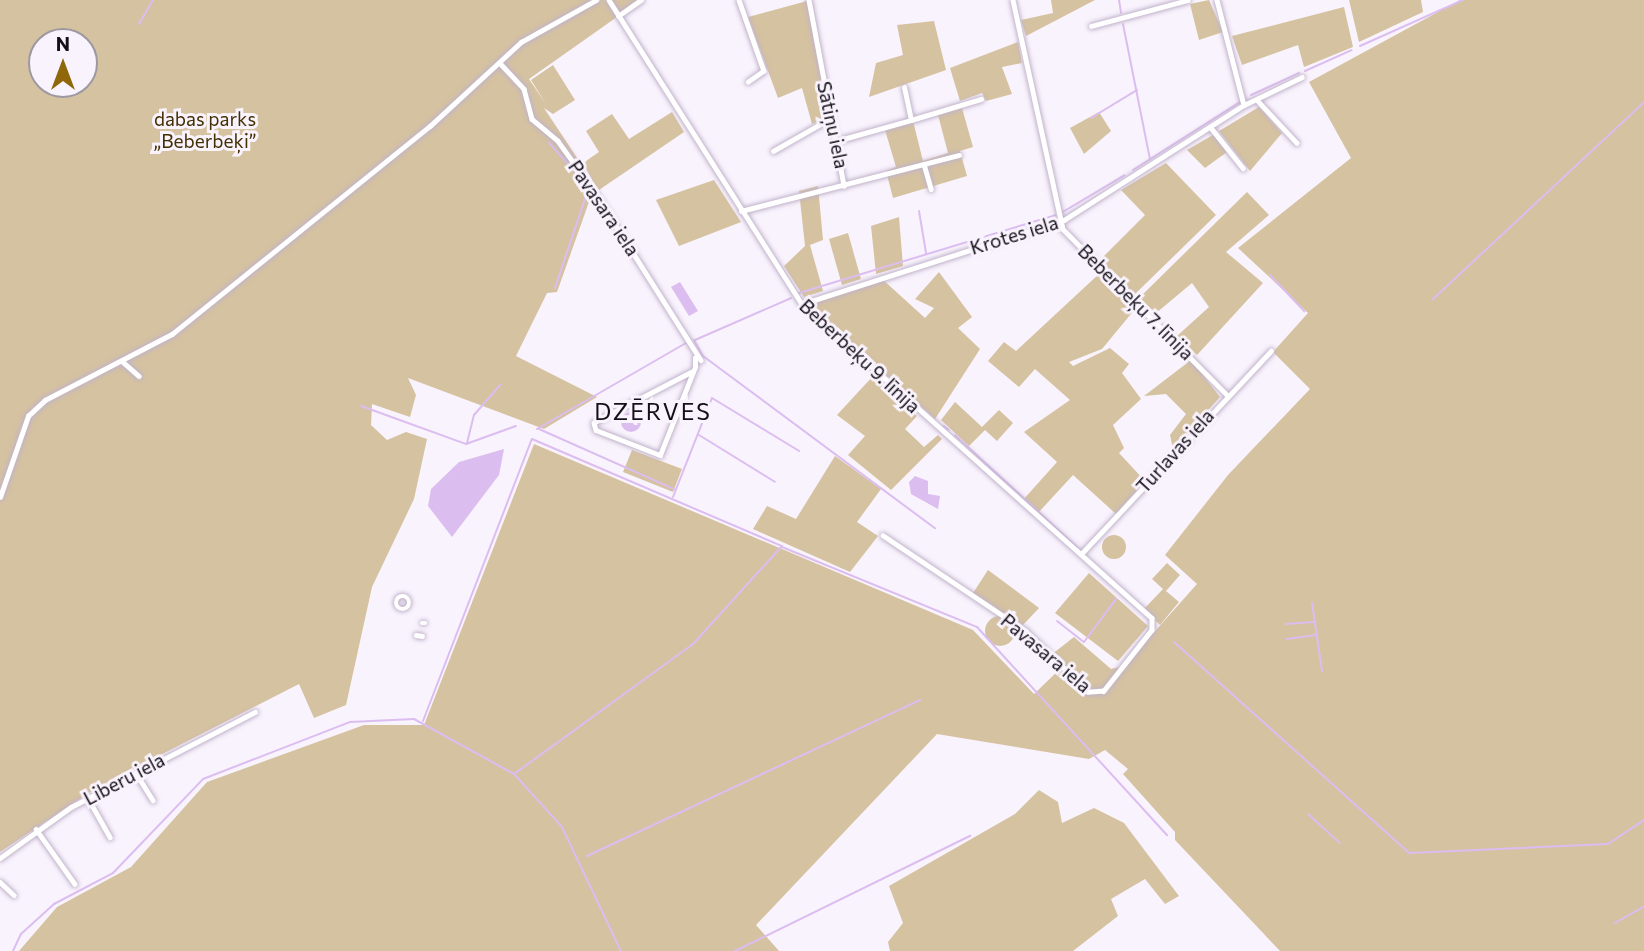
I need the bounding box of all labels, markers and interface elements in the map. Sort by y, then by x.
north arrow [28,28,98,98]
text: N [56,32,70,55]
street label: Sātiņu iela [813,79,853,171]
park label: dabas parks „Beberbeķi” [154,108,256,152]
street label: Pavasara iela [564,156,644,260]
street label: Krotes iela [967,211,1061,259]
street label: Beberbeķu 7. līnija [1073,239,1199,365]
street label: Beberbeķu 9. līnija [795,294,925,418]
district label: DZĒRVES [595,397,711,425]
street label: Turlavas iela [1131,404,1219,498]
street label: Pavasara iela [996,609,1096,697]
street label: Liberu iela [80,748,168,810]

